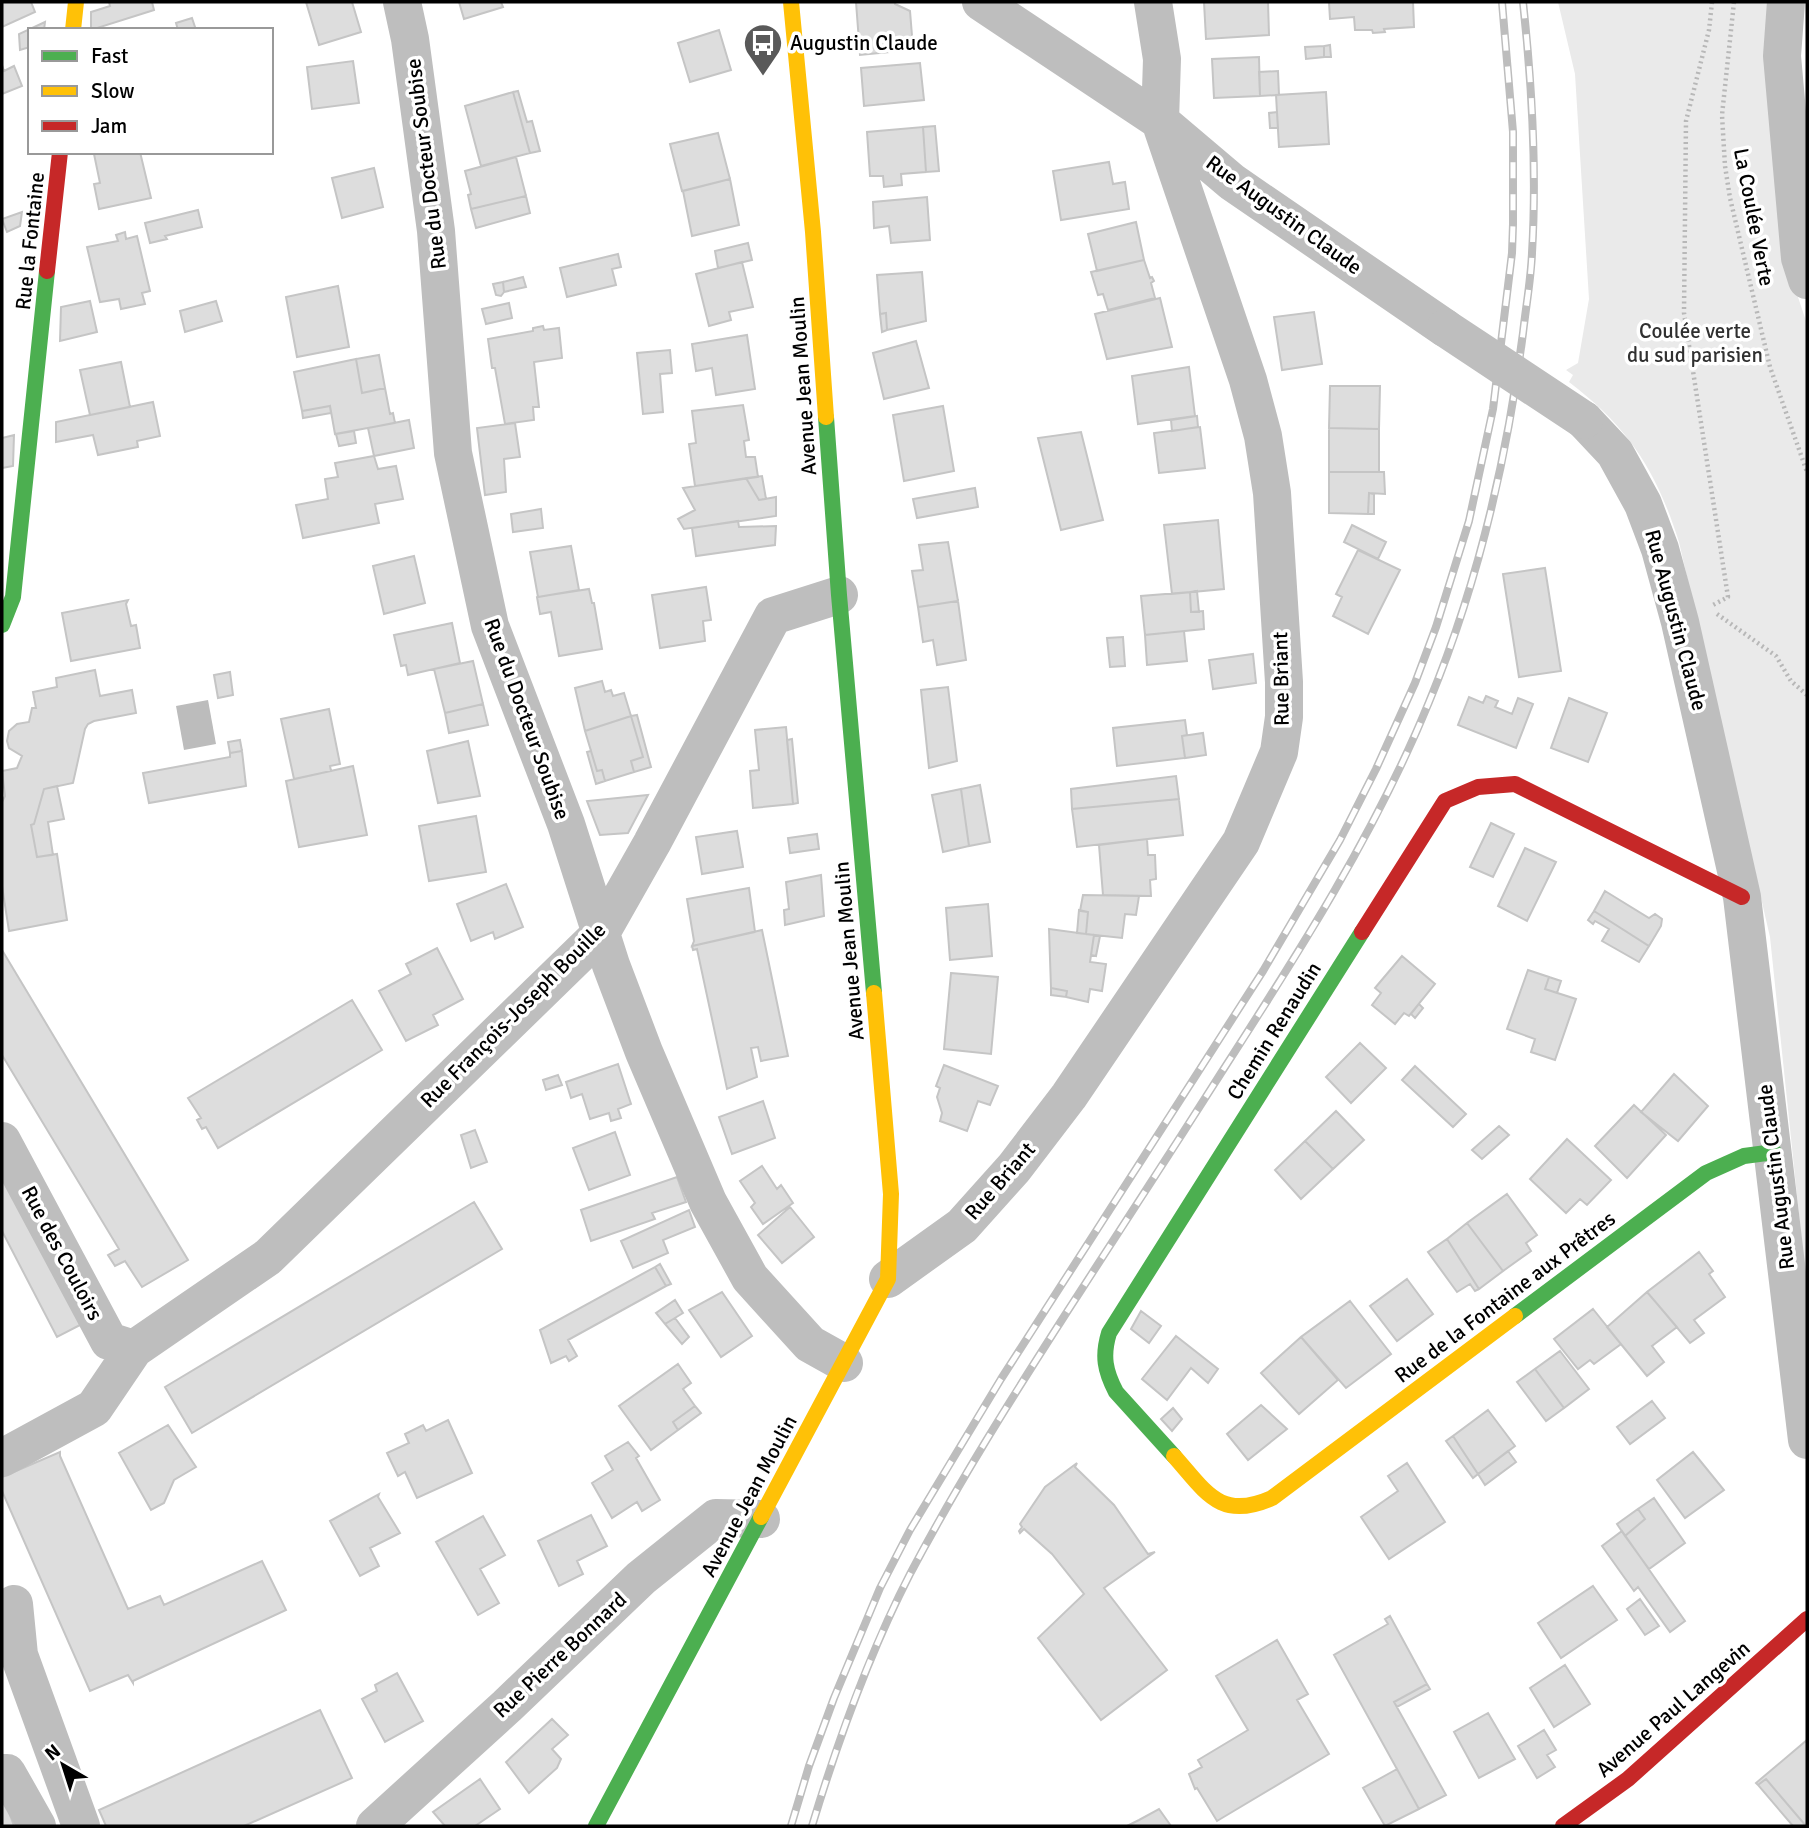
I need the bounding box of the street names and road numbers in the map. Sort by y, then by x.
street label: Rue du Docteur Soubise [400,57,452,271]
street label: La Coulée Verte [1728,146,1780,288]
street label: Rue Augustin Claude [1201,150,1367,280]
street label: Rue la Fontaine [10,171,50,311]
street label: Avenue Jean Moulin [784,296,822,476]
street label: Rue Augustin Claude [1639,527,1713,713]
street label: Rue du Docteur Soubise [478,615,576,823]
street label: Rue Briant [1267,632,1295,726]
street label: Avenue Jean Moulin [828,860,870,1042]
street label: Rue François-Joseph Bouille [415,917,611,1113]
street label: Chemin Renaudin [1221,957,1327,1105]
street label: Rue Augustin Claude [1752,1083,1800,1271]
street label: Rue Briant [959,1137,1041,1225]
street label: Rue des Couloirs [16,1181,108,1325]
street label: Rue de la Fontaine aux Prêtres [1389,1205,1621,1389]
street label: Avenue Jean Moulin [695,1411,803,1581]
street label: Rue Pierre Bonnard [488,1587,632,1723]
street label: Avenue Paul Langevin [1591,1635,1755,1783]

